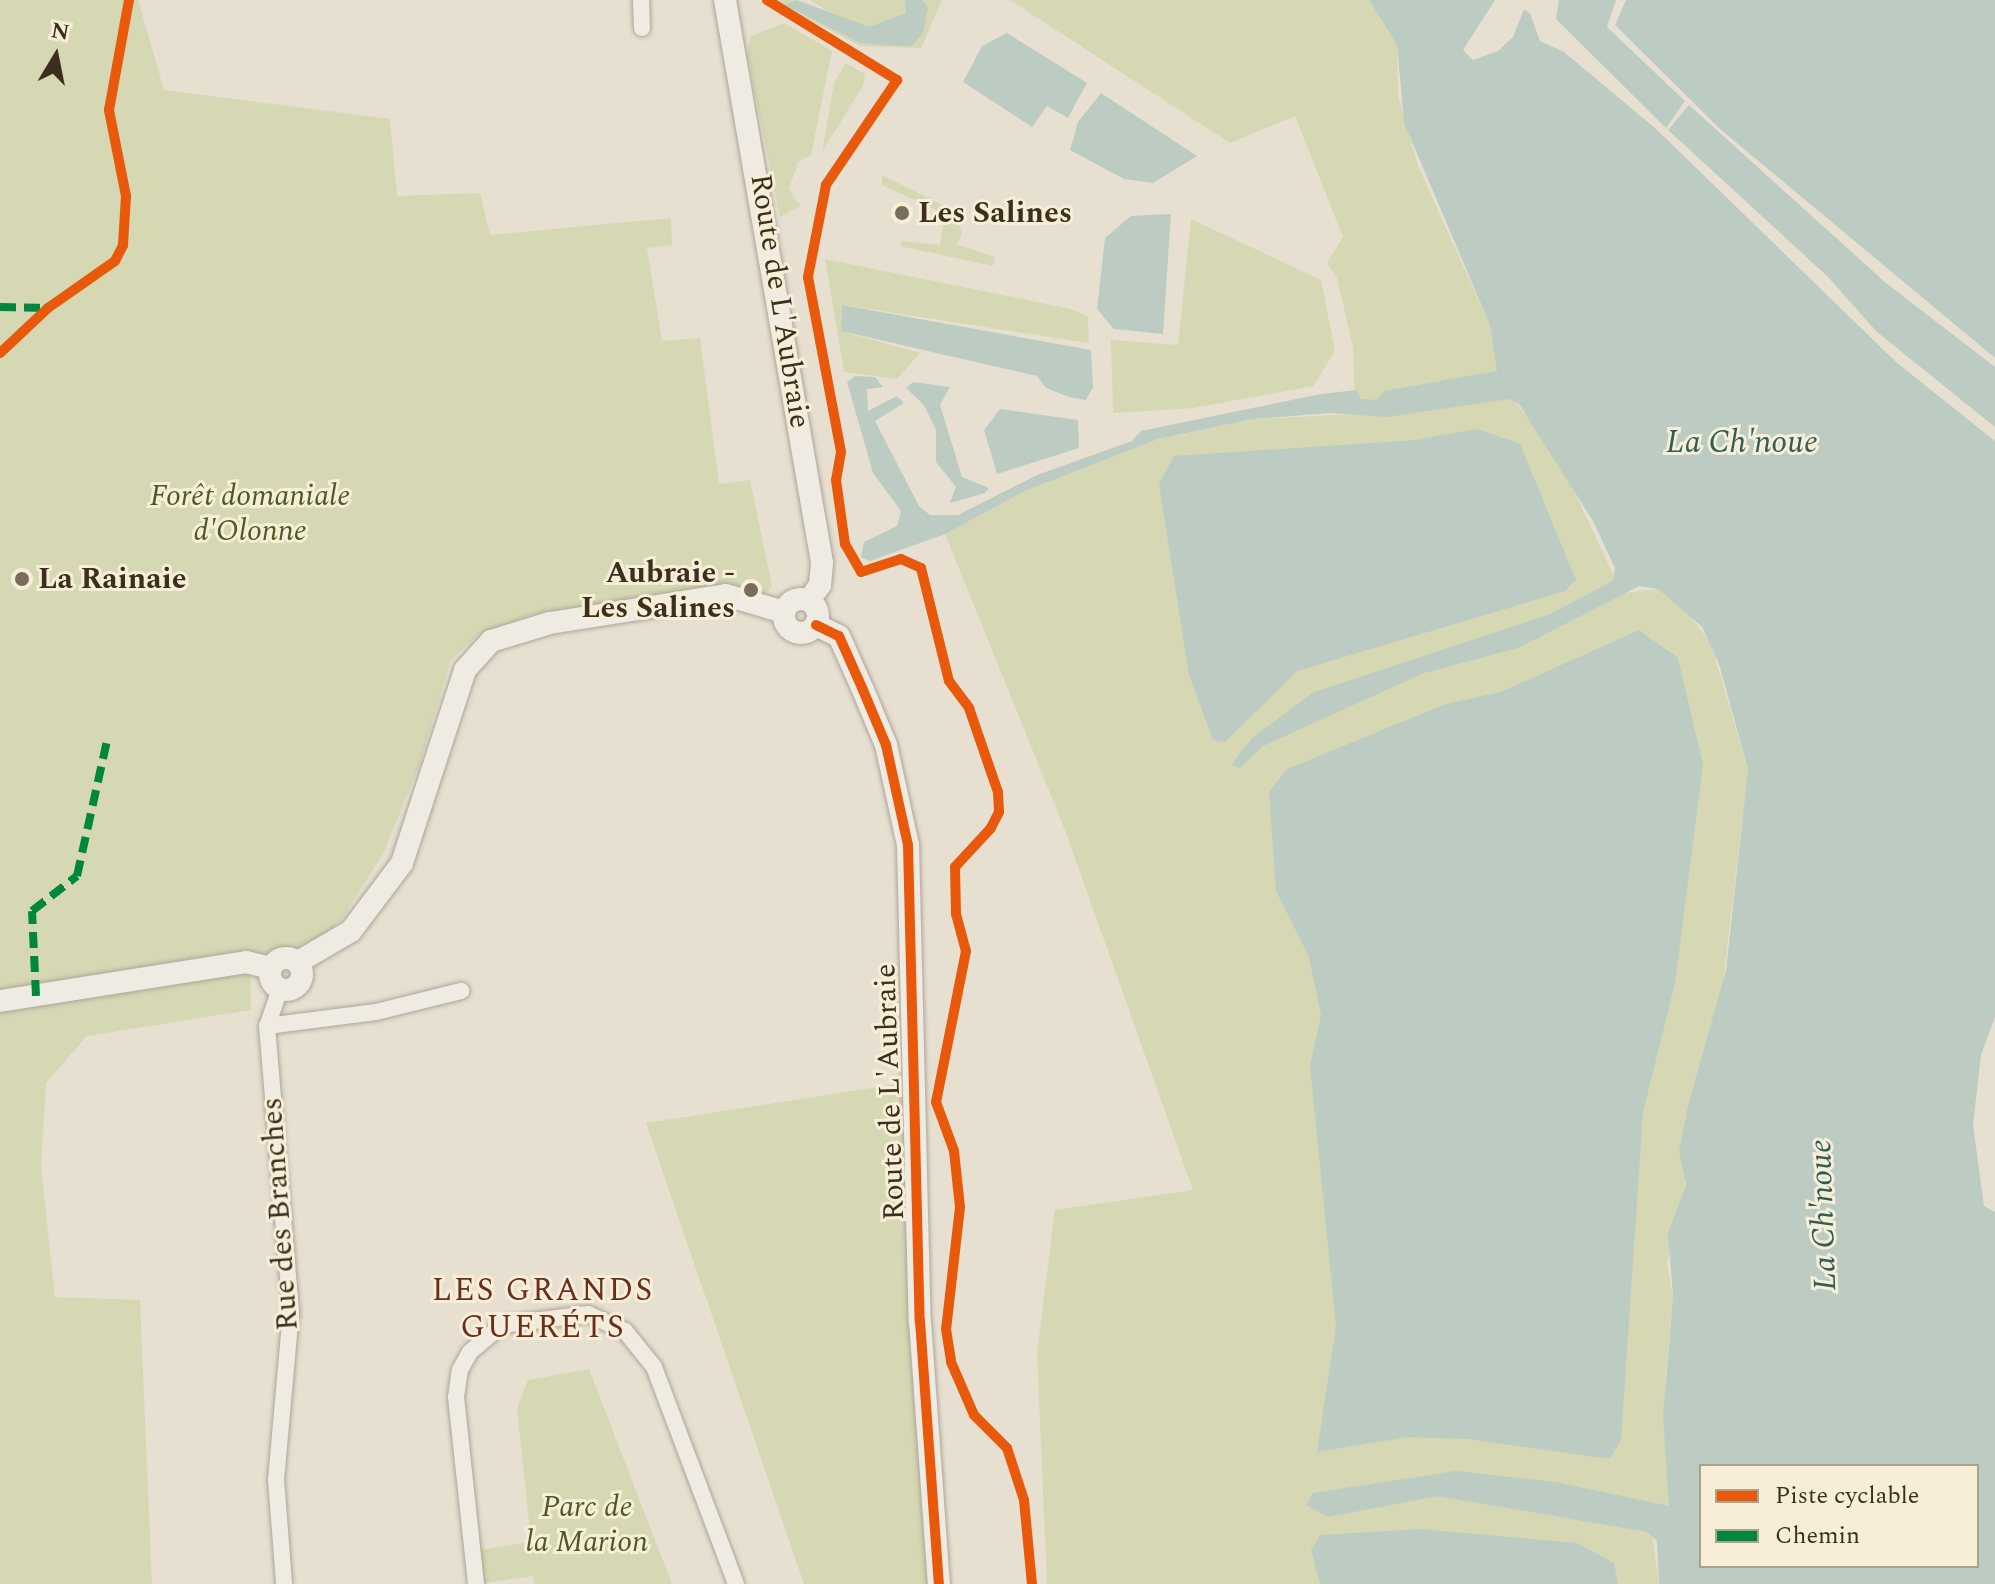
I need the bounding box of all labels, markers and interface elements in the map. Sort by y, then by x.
text: N [49,14,72,50]
north arrow [16,16,96,96]
street label: Route de L'Aubraie [742,171,818,431]
place label: Les Salines [918,195,1072,231]
marker: Les Salines [893,204,911,222]
water label: La Ch'noue [1666,424,1818,462]
park label: Forêt domaniale d'Olonne [150,478,350,548]
place label: Aubraie - Les Salines [581,555,735,626]
place label: La Rainaie [38,561,187,597]
marker: La Rainaie [13,570,31,588]
marker: Aubraie - Les Salines [742,581,760,599]
street label: Route de L'Aubraie [868,963,912,1221]
street label: Rue des Branches [254,1096,306,1332]
water label: La Ch'noue [1802,1138,1846,1292]
district label: LES GRANDS GUERÉTS [432,1273,654,1348]
legend [1699,1464,1979,1568]
text: Piste cyclable [1775,1478,1919,1514]
park label: Parc de la Marion [526,1489,648,1560]
text: Chemin [1775,1518,1860,1554]

